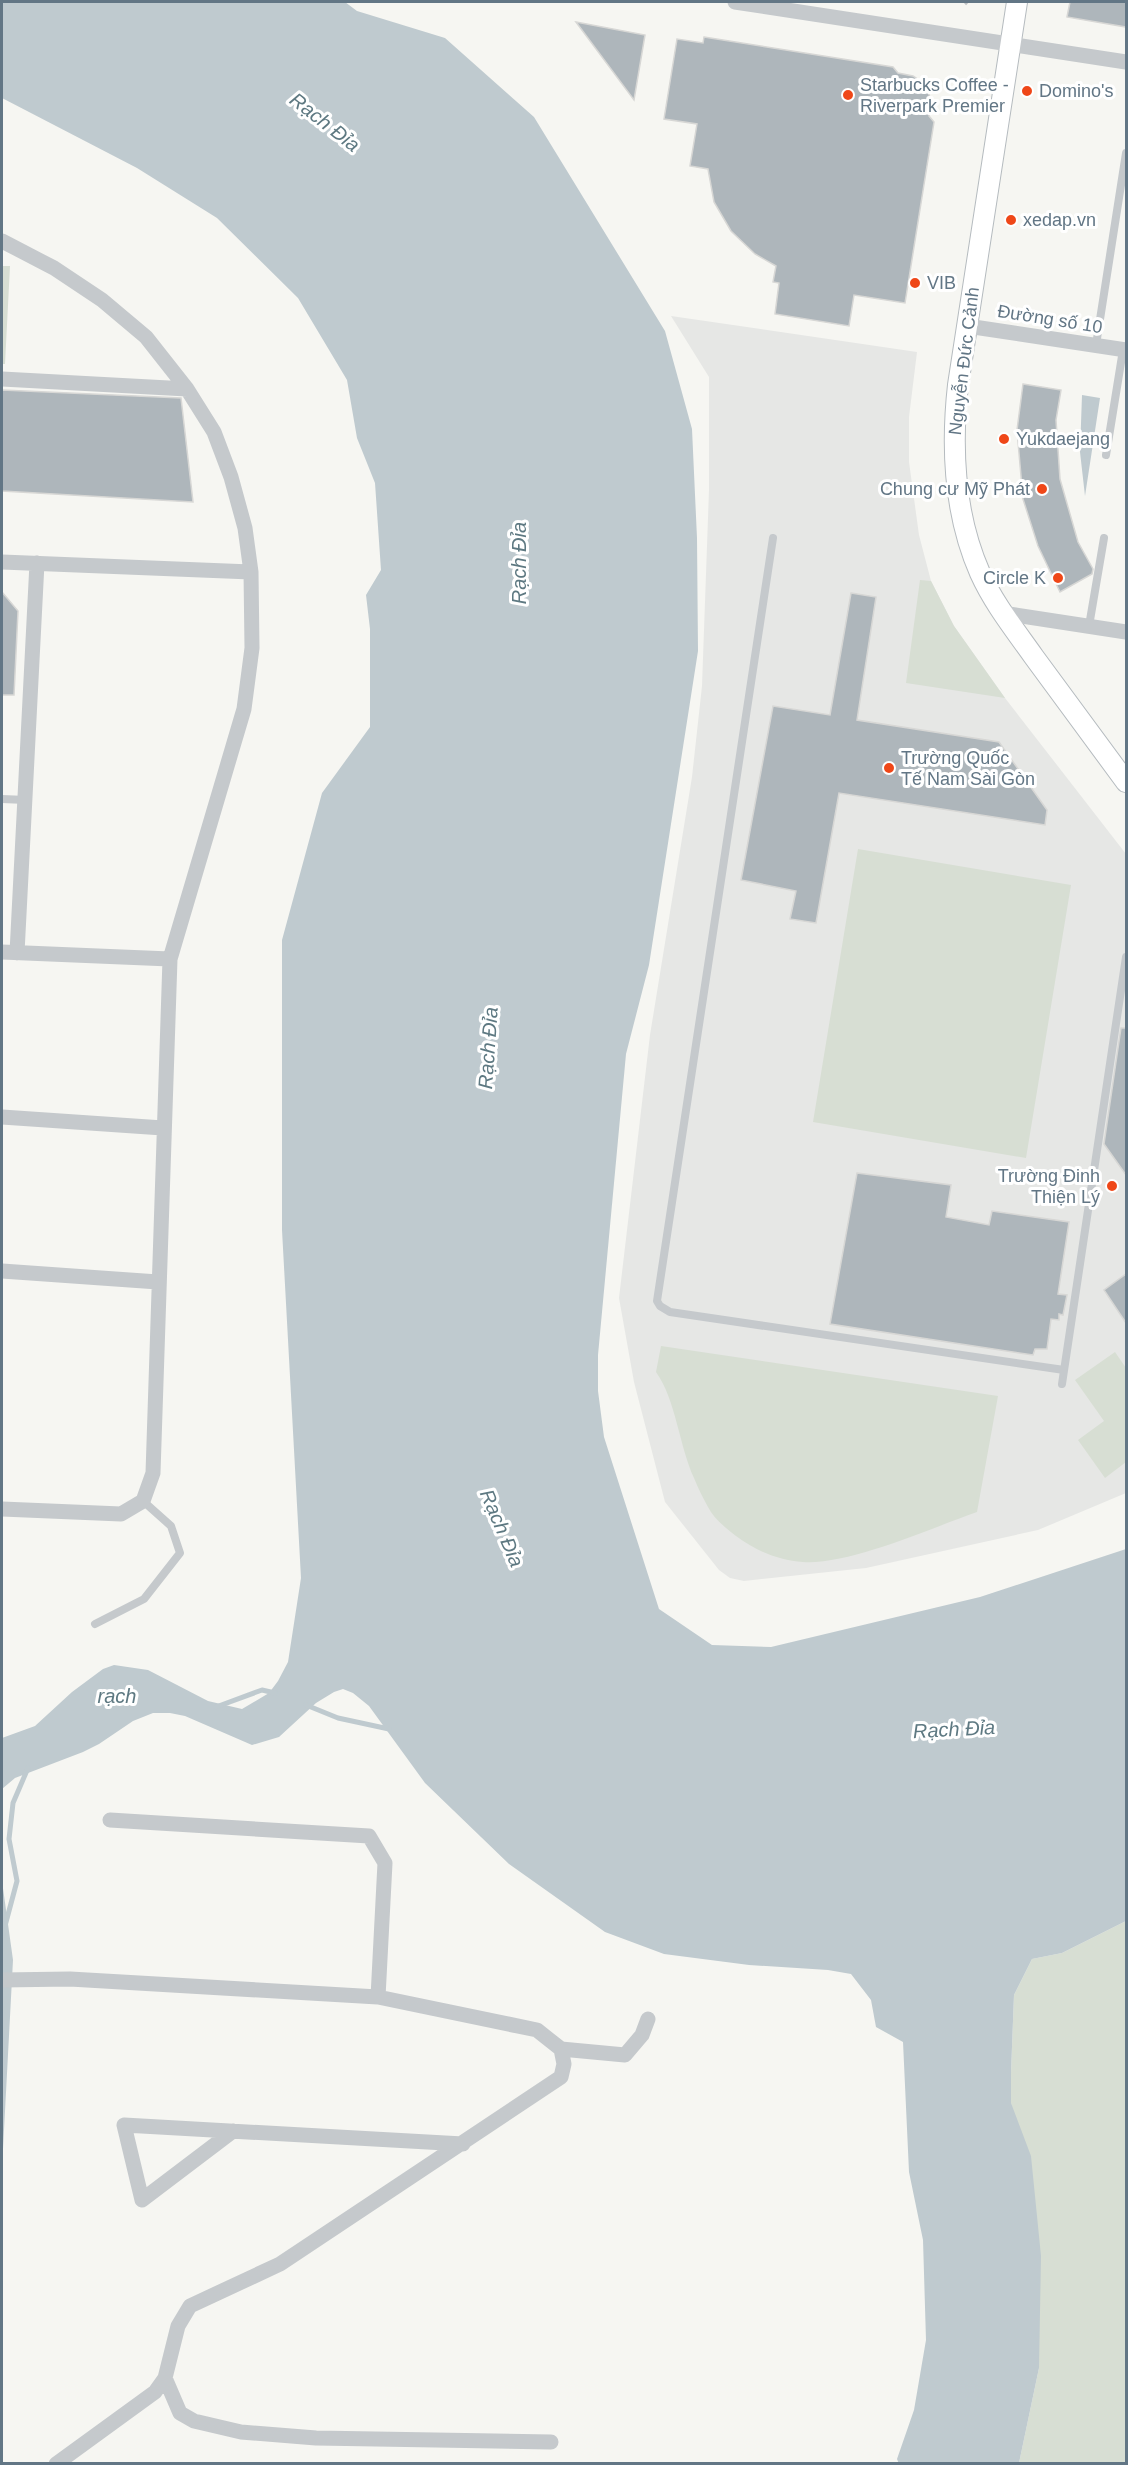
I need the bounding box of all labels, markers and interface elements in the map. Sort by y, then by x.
place label: Starbucks Coffee - Riverpark Premier [860,75,1009,116]
place label: Domino's [1039,81,1113,101]
marker: Domino's [1020,84,1034,98]
water label: Rạch Đỉa [286,88,364,156]
marker: Starbucks Coffee - Riverpark Premier [841,88,855,102]
place label: xedap.vn [1023,210,1096,230]
marker: xedap.vn [1004,213,1018,227]
place label: VIB [927,273,956,293]
marker: VIB [908,276,922,290]
street label: Nguyễn Đức Cảnh [944,286,983,436]
street label: Đường số 10 [996,301,1104,337]
place label: Yukdaejang [1016,429,1110,449]
marker: Yukdaejang [997,432,1011,446]
place label: Chung cư Mỹ Phát [880,479,1030,499]
marker: Chung cư Mỹ Phát [1035,482,1049,496]
water label: Rạch Đỉa [508,522,530,604]
place label: Circle K [983,568,1046,588]
marker: Circle K [1051,571,1065,585]
place label: Trường Quốc Tế Nam Sài Gòn [901,748,1035,789]
marker: Trường Quốc Tế Nam Sài Gòn [882,761,896,775]
water label: Rạch Đỉa [474,1006,502,1090]
place label: Trường Đinh Thiện Lý [998,1166,1100,1207]
marker: Trường Đinh Thiện Lý [1105,1179,1119,1193]
water label: Rạch Đỉa [476,1486,528,1570]
water label: rạch [98,1685,136,1707]
water label: Rạch Đỉa [912,1716,996,1742]

